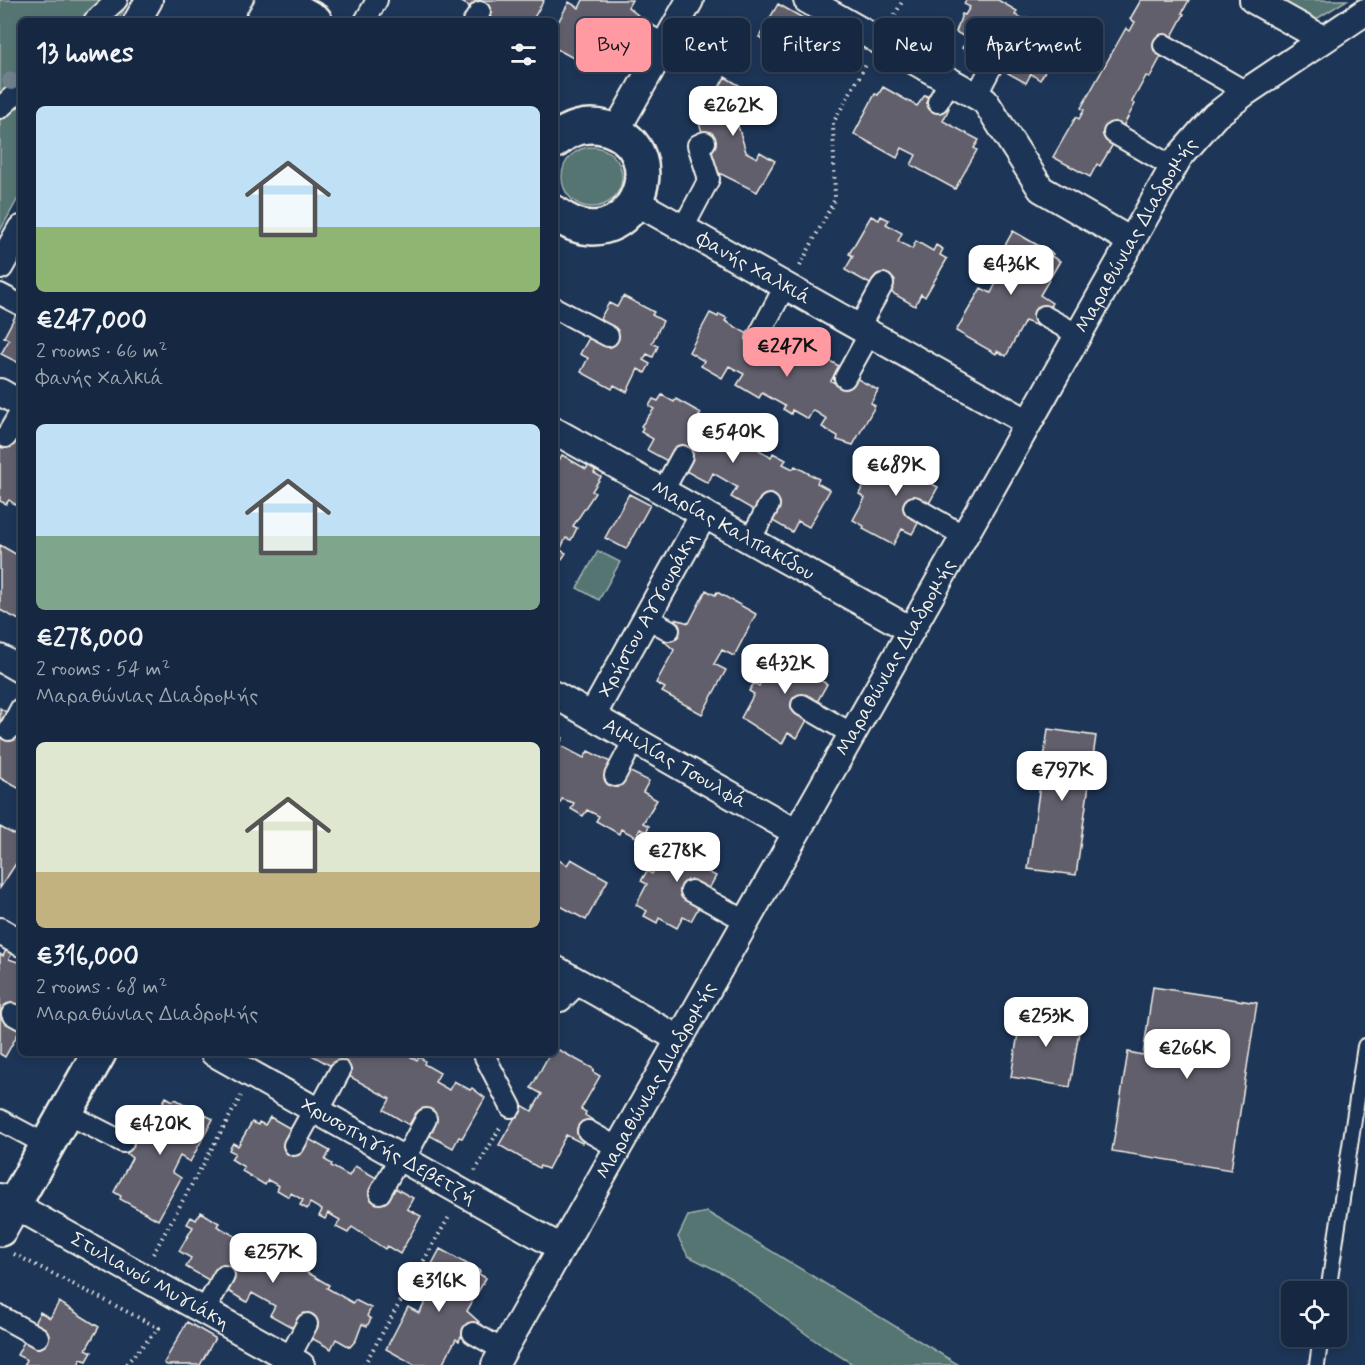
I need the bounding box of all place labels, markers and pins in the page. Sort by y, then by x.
pin: €262K [691,86,775,137]
pin: €436K [969,245,1053,296]
pin: €247K [745,327,829,378]
pin: €540K [691,413,775,464]
pin: €689K [854,446,938,497]
pin: €432K [743,644,827,695]
pin: €797K [1020,751,1104,802]
pin: €278K [635,832,719,883]
pin: €253K [1004,997,1088,1048]
pin: €266K [1145,1029,1229,1080]
pin: €420K [118,1105,202,1156]
pin: €257K [231,1233,315,1284]
pin: €316K [397,1262,481,1313]

